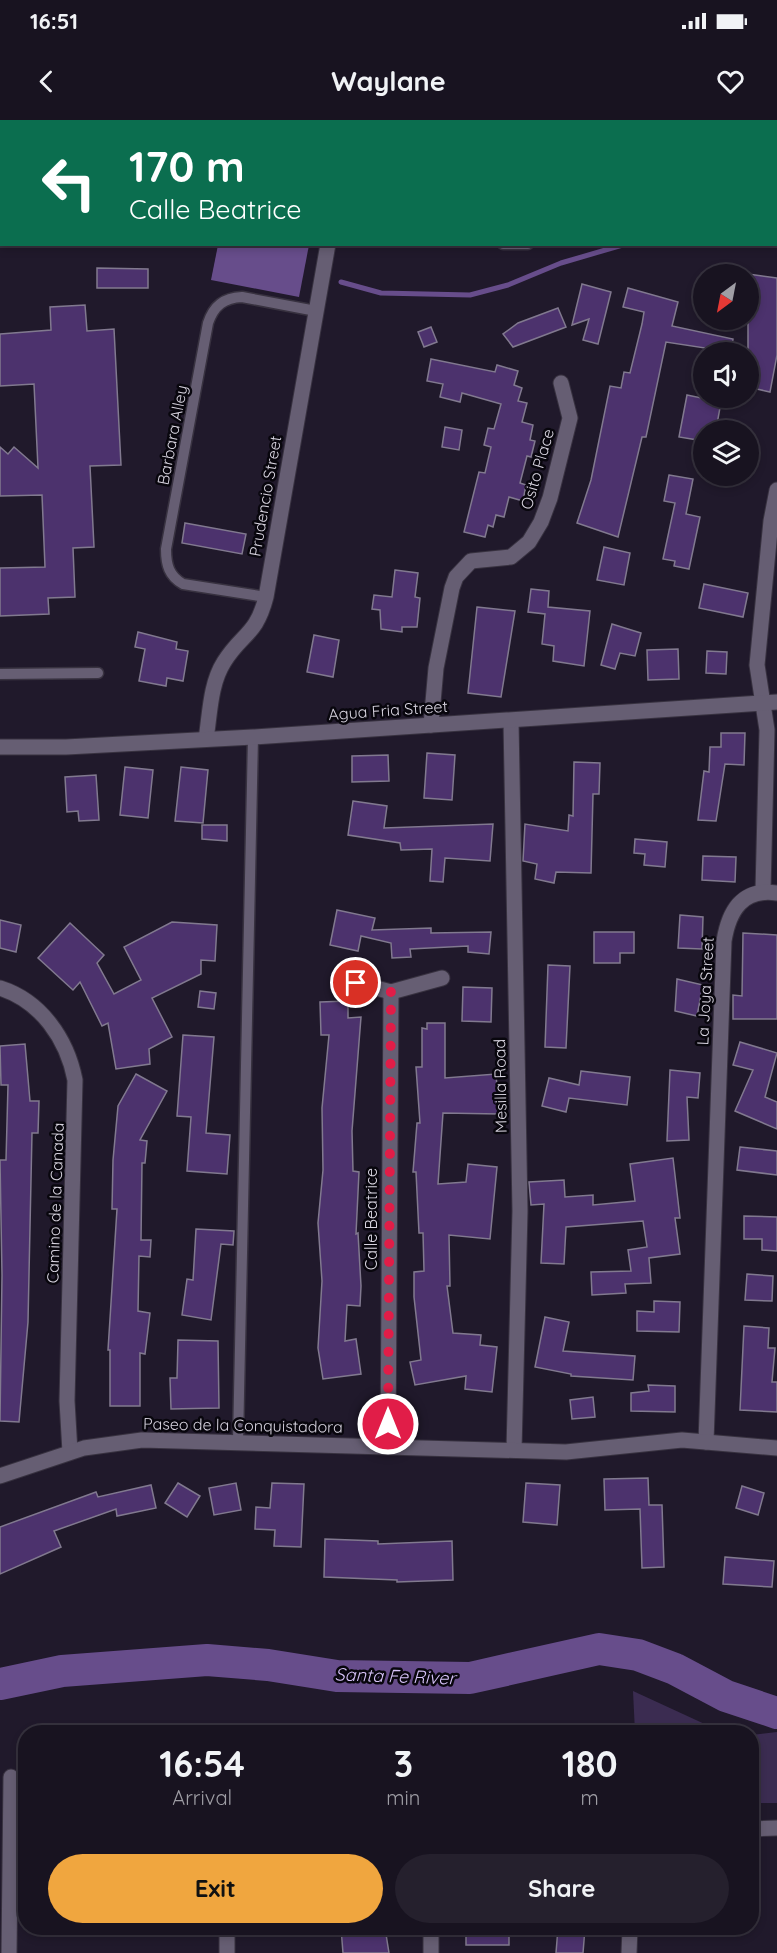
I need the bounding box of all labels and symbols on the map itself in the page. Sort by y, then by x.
north arrow [693,264,759,330]
street label: Barbara Alley [153,383,191,487]
street label: Osito Place [516,426,558,512]
street label: Prudencio Street [245,434,285,558]
street label: Agua Fria Street [328,696,448,724]
street label: La Joya Street [692,936,718,1046]
pin [330,957,381,1008]
street label: Mesilla Road [489,1039,511,1133]
street label: Camino de la Canada [42,1122,68,1284]
street label: Calle Beatrice [361,1168,381,1270]
position arrow [356,1392,420,1456]
street label: Paseo de la Conquistadora [143,1413,343,1437]
water label: Santa Fe River [334,1662,458,1690]

